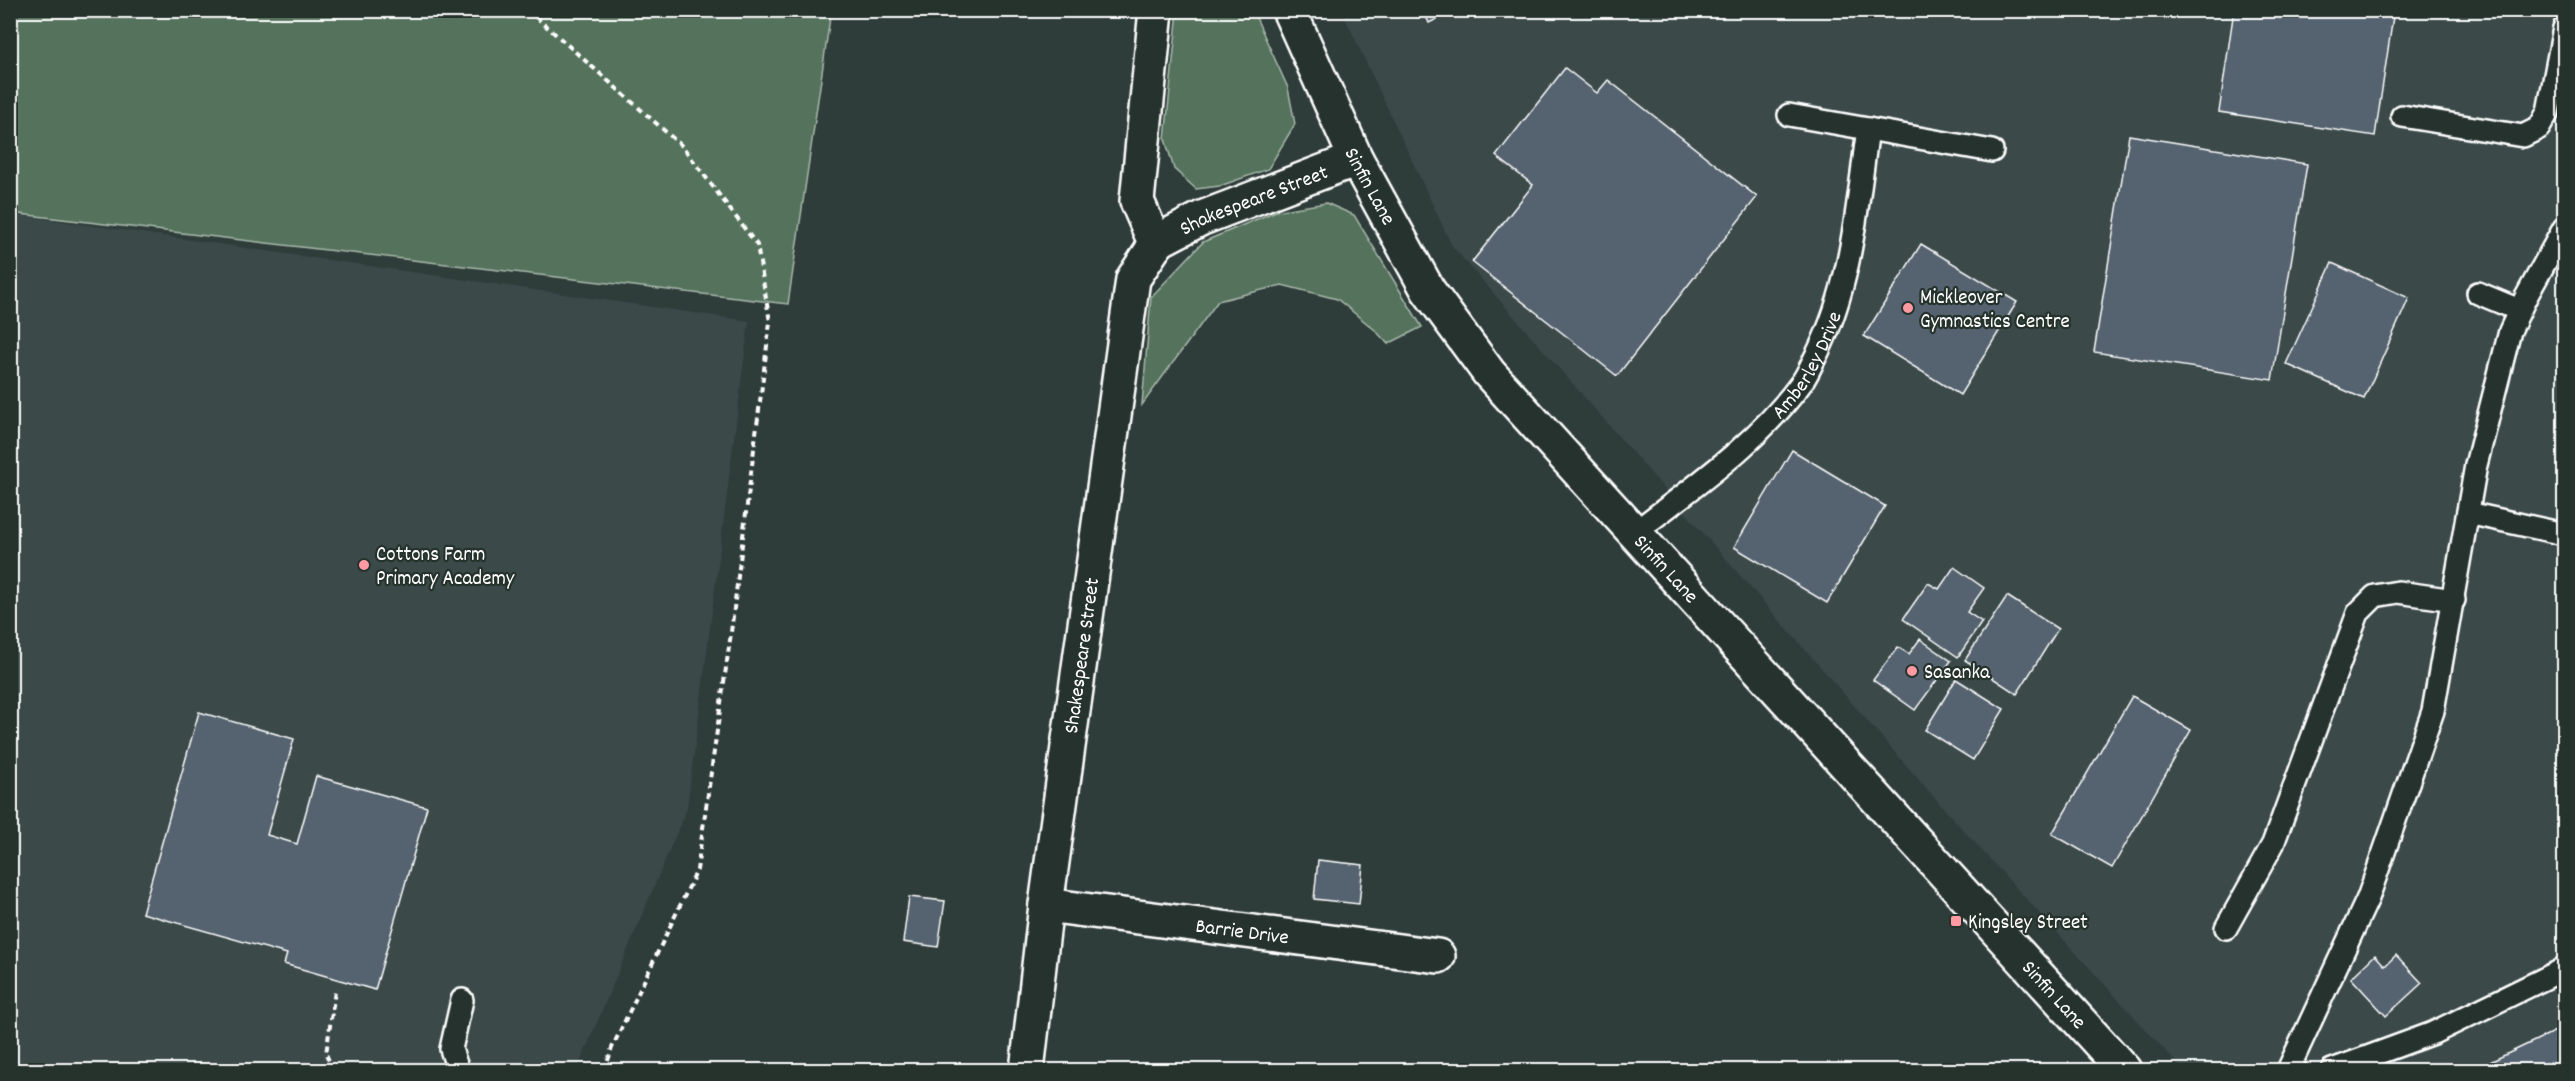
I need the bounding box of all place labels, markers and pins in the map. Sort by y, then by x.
place label: Mickleover Gymnastics Centre [1920,284,2070,338]
marker: Mickleover Gymnastics Centre [1901,301,1915,315]
place label: Cottons Farm Primary Academy [376,541,515,595]
marker: Cottons Farm Primary Academy [357,558,371,572]
place label: Sasanka [1924,659,1991,689]
marker: Sasanka [1905,664,1919,678]
place label: Kingsley Street [1968,909,2088,939]
marker: Kingsley Street [1949,914,1963,928]

